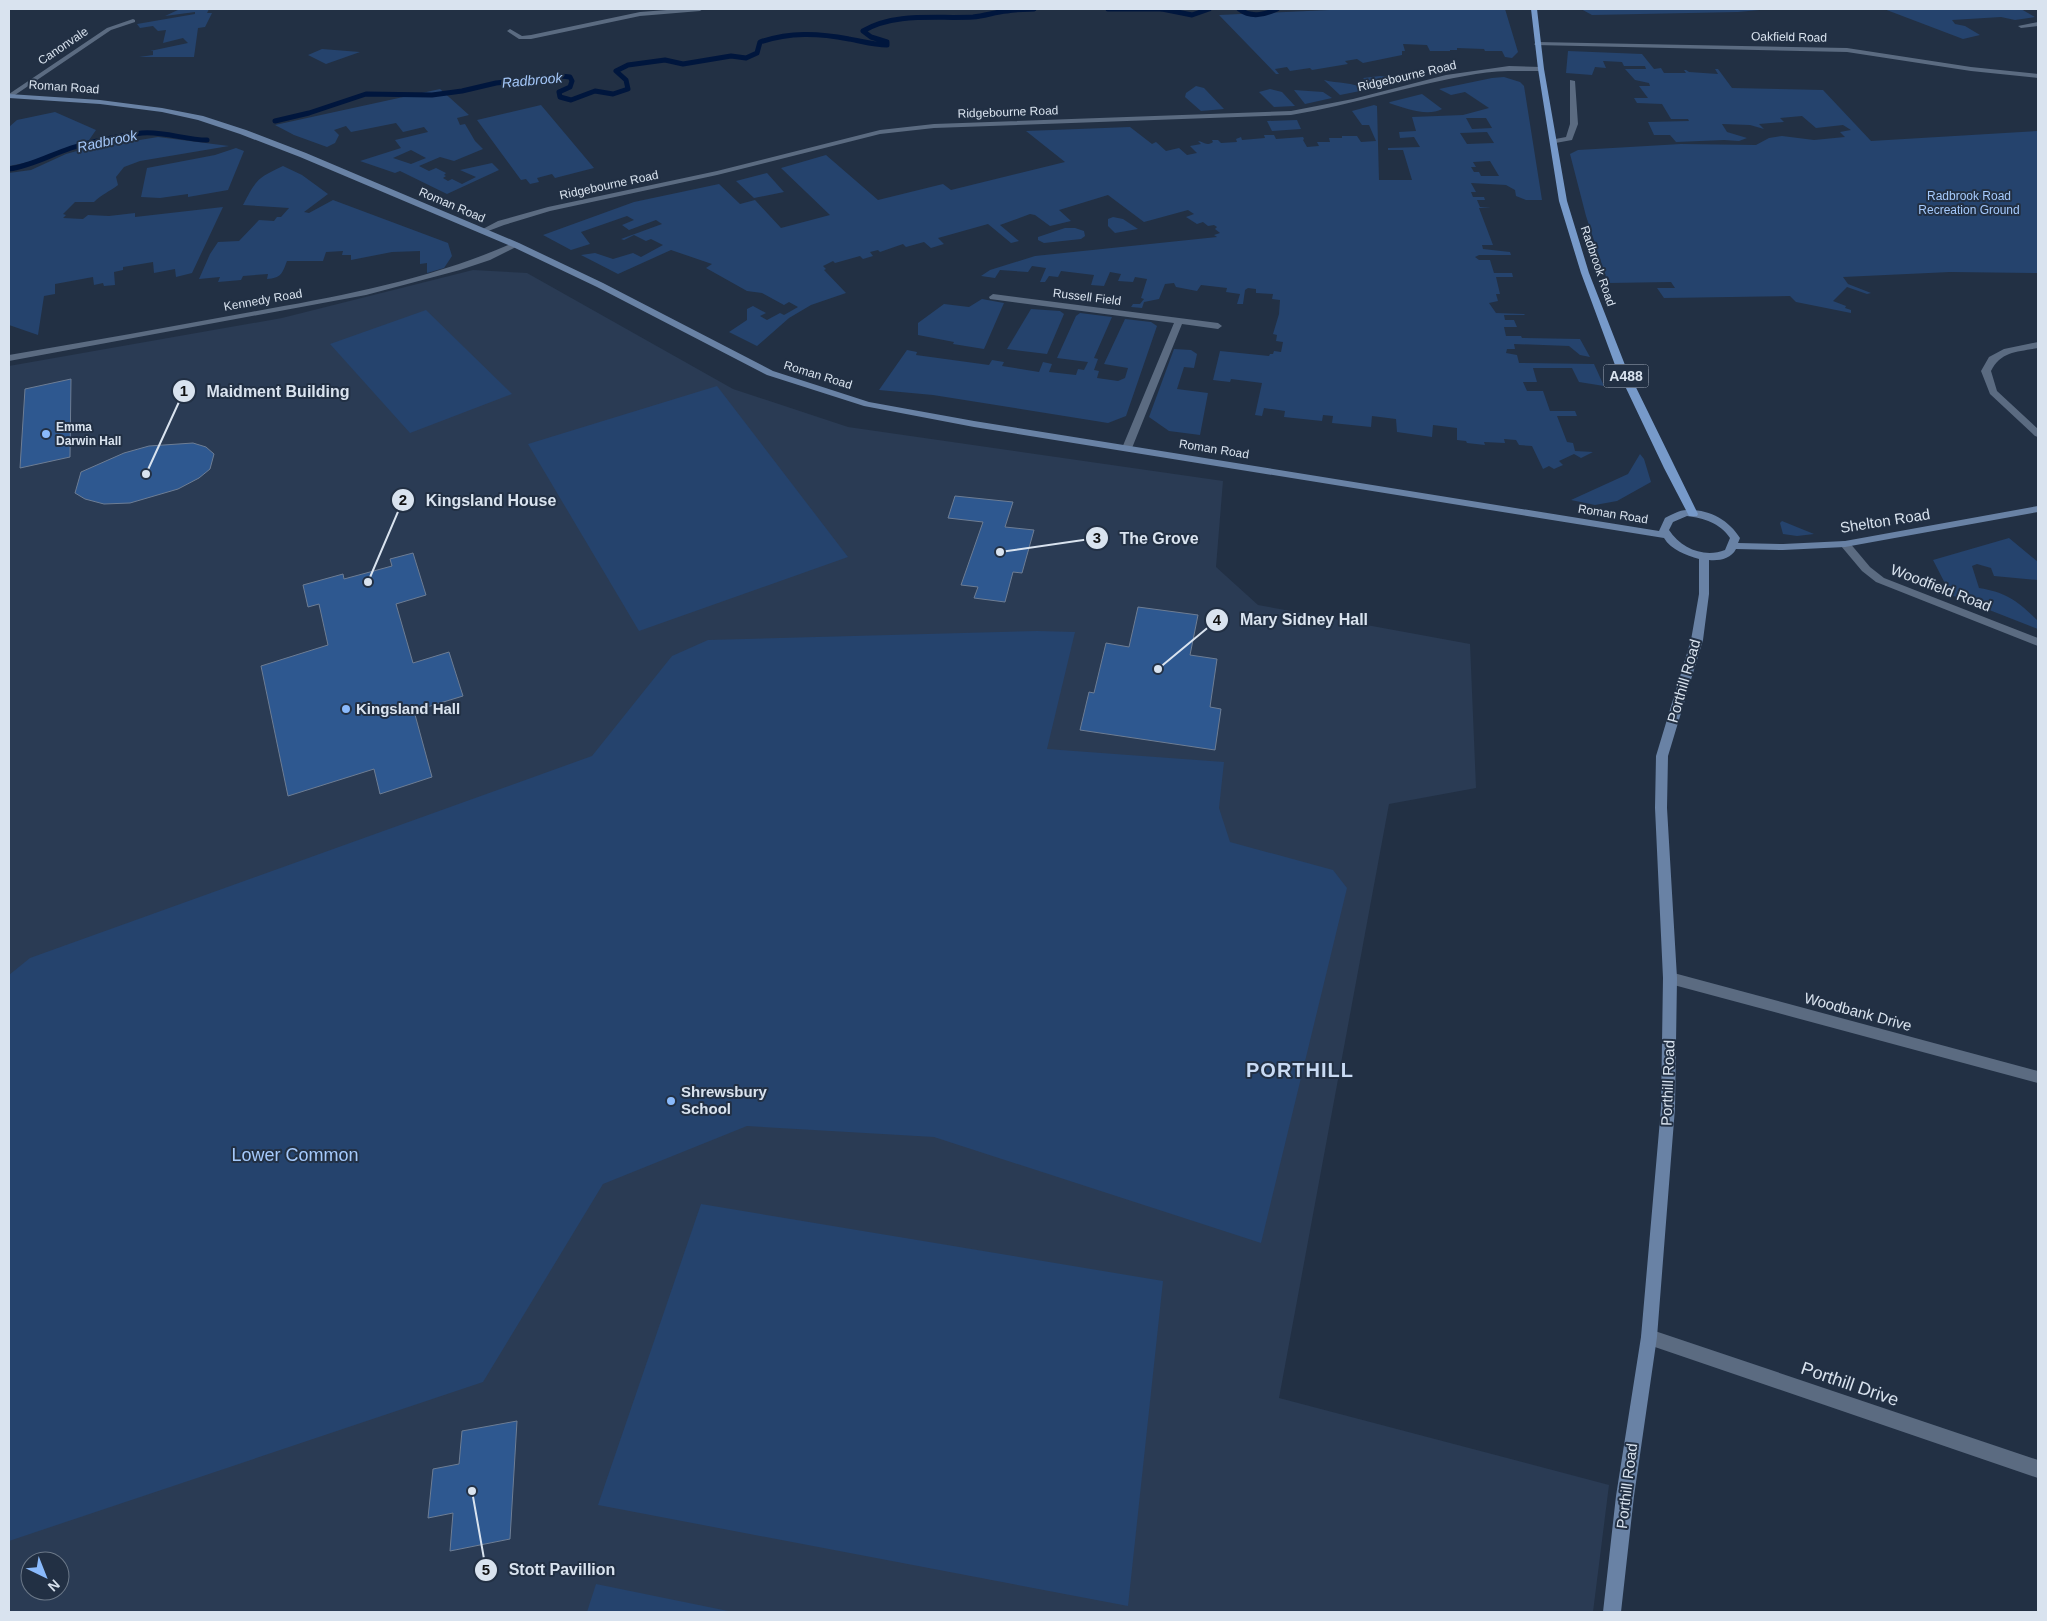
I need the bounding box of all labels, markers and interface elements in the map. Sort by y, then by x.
street label: Canonvale [35,24,91,68]
street label: Oakfield Road [1751,29,1827,45]
street label: Ridgebourne Road [1356,58,1458,94]
water label: Radbrook [501,69,564,91]
street label: Roman Road [28,78,100,96]
street label: Ridgebourne Road [957,103,1059,121]
water label: Radbrook [76,127,139,155]
street label: Ridgebourne Road [558,168,660,202]
street label: Roman Road [417,185,487,225]
park label: Radbrook Road Recreation Ground [1918,189,2020,217]
street label: Radbrook Road [1578,224,1618,308]
street label: Kennedy Road [223,286,303,314]
street label: Russell Field [1052,286,1122,308]
street label: Roman Road [782,358,854,392]
road number: A488 [1604,364,1648,388]
callout: Maidment Building [171,375,359,406]
text: 1 [180,382,188,399]
text: Maidment Building [206,383,350,400]
place label: Emma Darwin Hall [56,420,121,448]
marker: Emma Darwin Hall [40,428,52,440]
street label: Roman Road [1178,437,1250,461]
callout: Kingsland House [390,484,566,515]
text: 2 [399,491,407,508]
text: Kingsland House [426,492,556,509]
street label: Roman Road [1577,502,1649,526]
street label: Shelton Road [1839,505,1931,536]
callout: The Grove [1085,523,1209,554]
text: 3 [1093,529,1101,546]
text: The Grove [1119,530,1199,547]
street label: Woodfield Road [1888,561,1994,615]
callout: Mary Sidney Hall [1205,604,1378,635]
text: 4 [1213,611,1222,628]
text: Mary Sidney Hall [1240,611,1368,628]
street label: Porthill Road [1664,637,1704,724]
place label: Kingsland Hall [356,700,460,717]
marker: Kingsland Hall [340,703,352,715]
street label: Woodbank Drive [1803,989,1914,1034]
street label: Porthill Road [1658,1040,1677,1126]
district label: PORTHILL [1246,1059,1354,1081]
place label: Shrewsbury School [681,1083,768,1117]
marker: Shrewsbury School [665,1095,677,1107]
park label: Lower Common [231,1145,359,1165]
street label: Porthill Drive [1799,1358,1901,1410]
street label: Porthill Road [1613,1442,1640,1530]
north arrow [20,1551,70,1601]
callout: Stott Pavillion [473,1554,625,1585]
text: 5 [482,1561,490,1578]
text: Stott Pavillion [509,1561,615,1578]
text: N [45,1576,63,1595]

